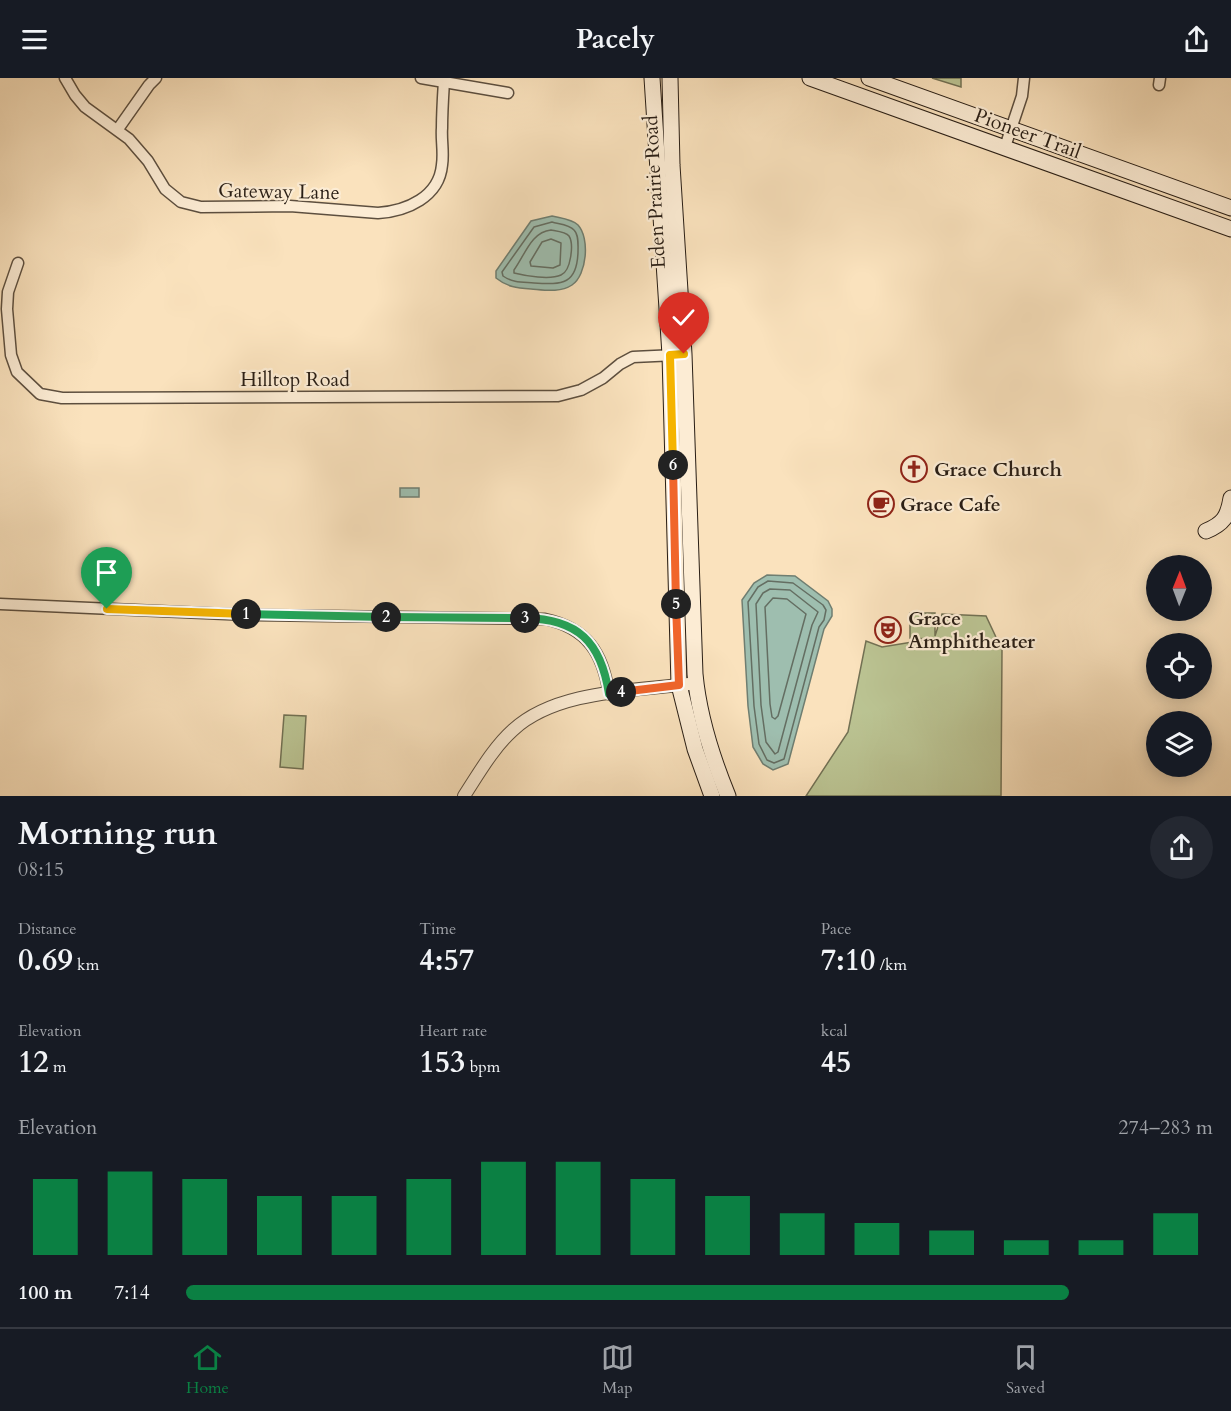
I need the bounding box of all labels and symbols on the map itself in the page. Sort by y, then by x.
street label: Pioneer Trail [971,102,1085,165]
street label: Eden Prairie Road [637,114,672,269]
street label: Gateway Lane [218,177,340,206]
pin [658,292,709,354]
street label: Hilltop Road [240,366,350,393]
pin: 6 [658,450,688,480]
church icon: Grace Church [899,454,929,484]
place label: Grace Church [934,456,1062,483]
cafe icon: Grace Cafe [866,489,896,519]
place label: Grace Cafe [900,491,1001,518]
pin [81,547,132,609]
north arrow [1146,555,1212,621]
pin: 5 [661,589,691,619]
pin: 1 [231,599,261,629]
pin: 2 [371,602,401,632]
pin: 3 [510,603,540,633]
place label: Grace Amphitheater [908,605,1036,655]
theatre icon: Grace Amphitheater [873,615,903,645]
pin: 4 [606,677,636,707]

